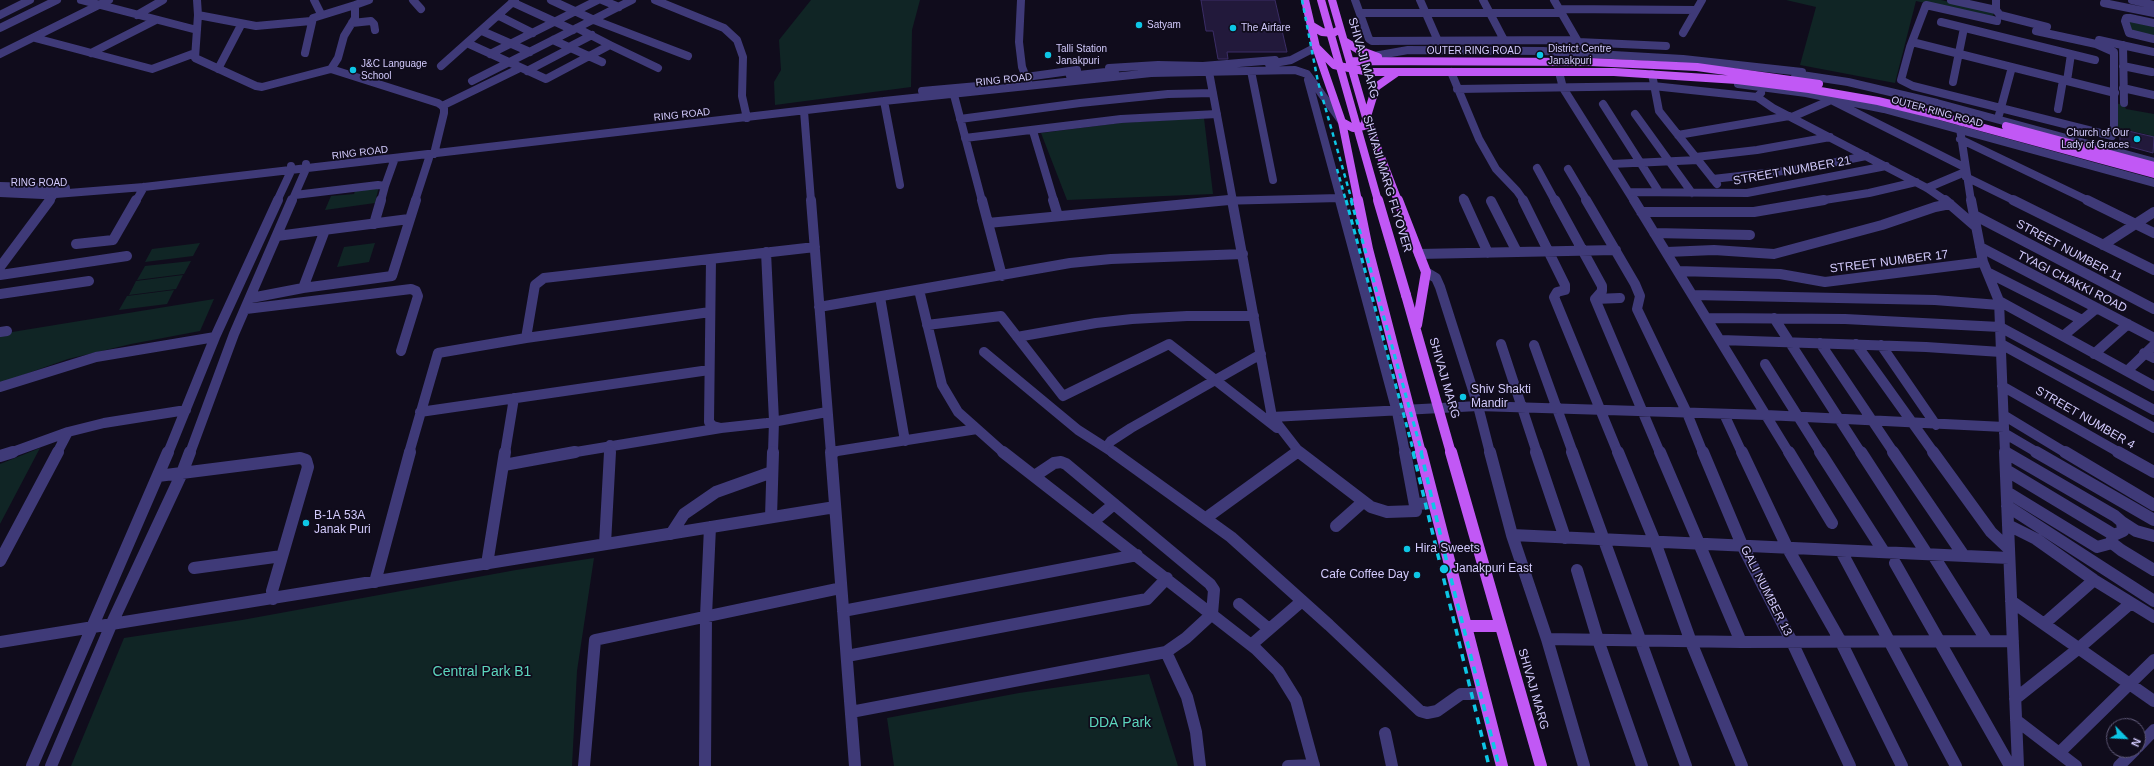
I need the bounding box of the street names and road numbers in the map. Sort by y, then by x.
street label: SHIVAJI MARG [1345,16,1381,100]
street label: OUTER RING ROAD [1427,45,1521,57]
street label: RING ROAD [975,71,1033,89]
street label: OUTER RING ROAD [1890,94,1984,130]
street label: RING ROAD [653,106,711,124]
street label: SHIVAJI MARG FLYOVER [1359,114,1415,254]
street label: RING ROAD [331,144,389,162]
street label: STREET NUMBER 21 [1732,154,1852,188]
street label: RING ROAD [11,177,67,189]
street label: STREET NUMBER 11 [2013,217,2125,285]
street label: STREET NUMBER 17 [1829,248,1949,276]
street label: TYAGI CHAKKI ROAD [2015,248,2129,316]
street label: SHIVAJI MARG [1426,336,1462,420]
street label: STREET NUMBER 4 [2033,384,2137,452]
street label: GALI NUMBER 13 [1737,543,1795,639]
street label: SHIVAJI MARG [1515,647,1551,731]

